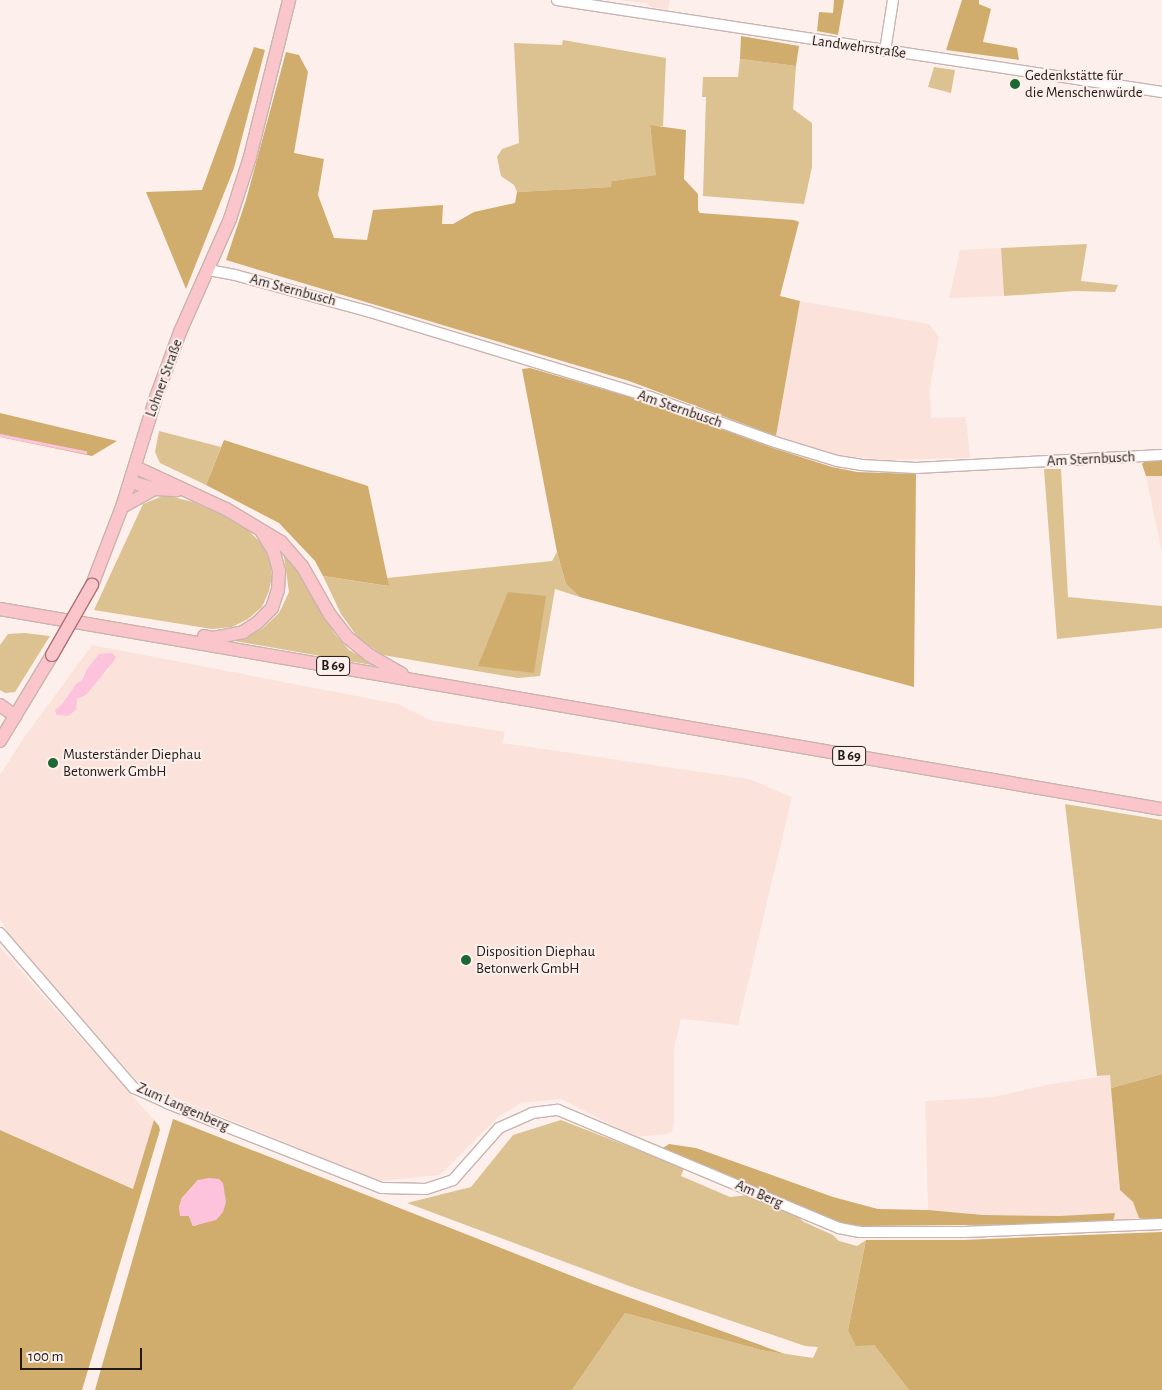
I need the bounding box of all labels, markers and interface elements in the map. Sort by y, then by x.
street label: Landwehrstraße [811,31,907,63]
place label: Gedenkstätte für die Menschenwürde [1025,66,1143,101]
marker: Gedenkstätte für die Menschenwürde [1009,78,1021,90]
street label: Am Sternbusch [248,270,338,310]
street label: Lohner Straße [142,337,186,419]
street label: Am Sternbusch [635,386,725,432]
street label: Am Sternbusch [1046,448,1136,470]
road number: B 69 [316,654,350,678]
road number: B 69 [832,744,866,768]
place label: Musterständer Diephau Betonwerk GmbH [63,745,201,780]
marker: Musterständer Diephau Betonwerk GmbH [47,757,59,769]
place label: Disposition Diephau Betonwerk GmbH [476,942,595,977]
marker: Disposition Diephau Betonwerk GmbH [460,954,472,966]
street label: Zum Langenberg [134,1079,232,1135]
street label: Am Berg [732,1176,786,1212]
scale bar [22,1338,145,1370]
text: 100 m [28,1349,63,1364]

